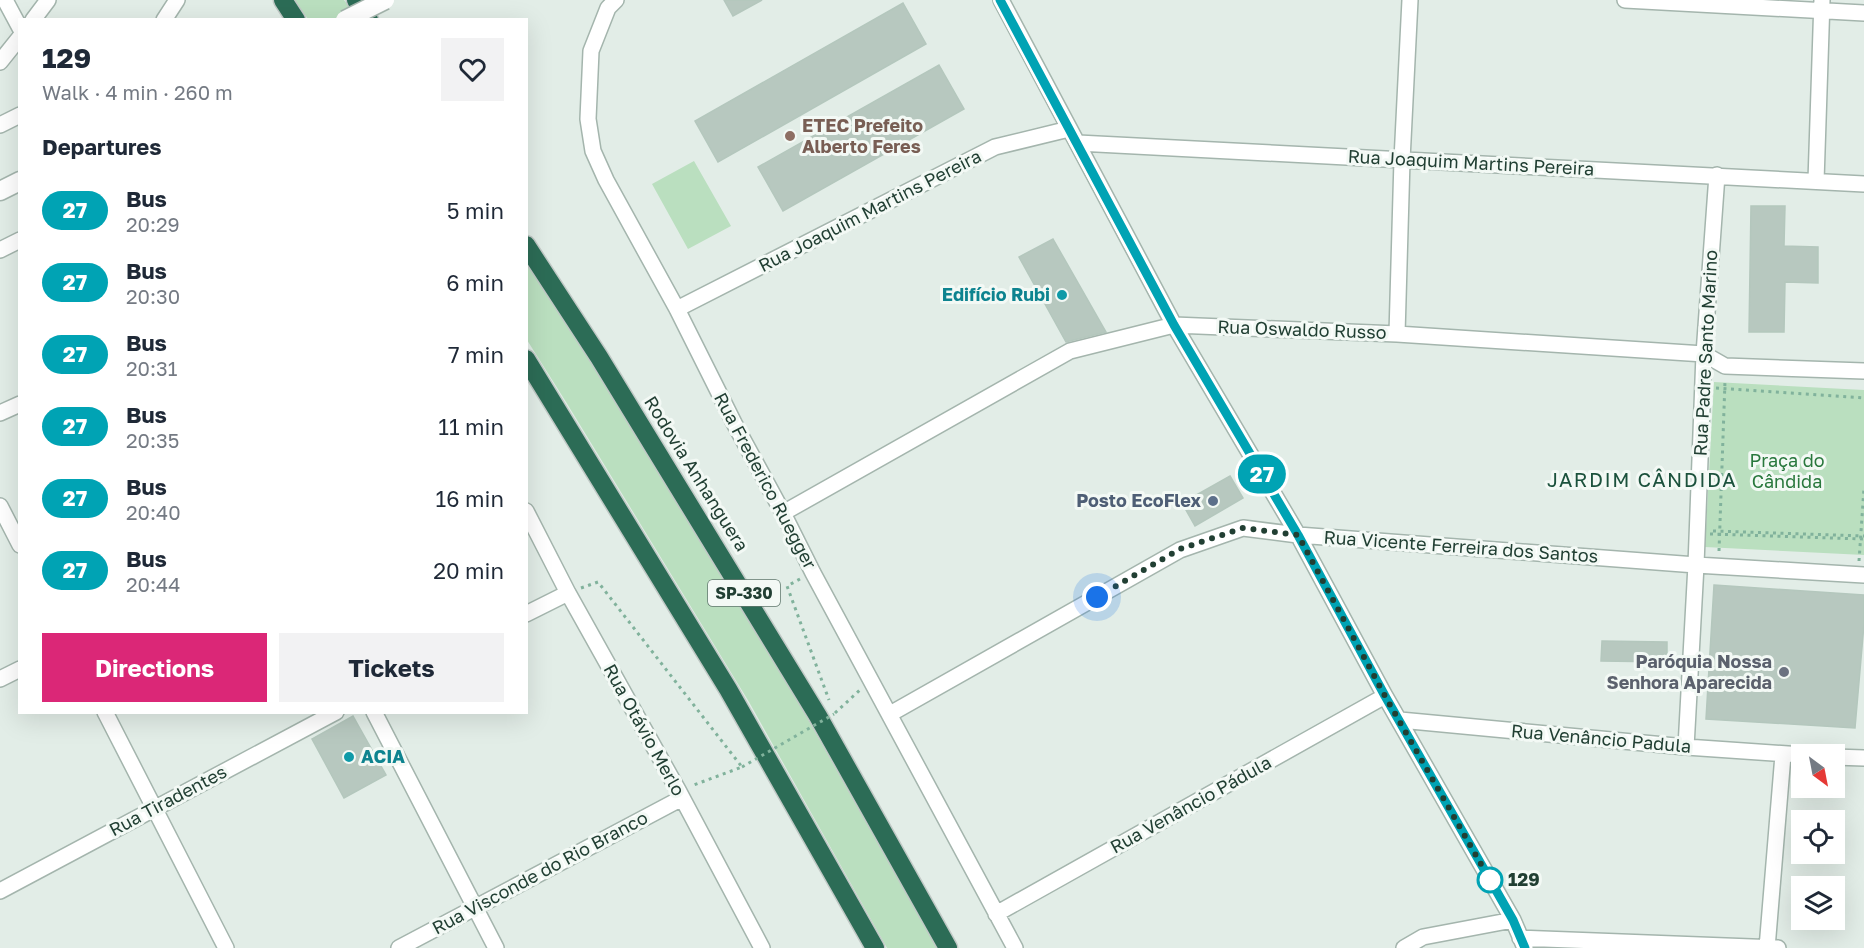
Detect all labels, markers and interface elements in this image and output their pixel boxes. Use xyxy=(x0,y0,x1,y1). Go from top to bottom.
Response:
button: heart xyxy=(441,38,504,101)
text: 129 xyxy=(42,41,91,74)
text: Walk · 4 min · 260 m xyxy=(42,80,233,104)
place label: ETEC Prefeito Alberto Feres xyxy=(802,114,923,157)
marker: ETEC Prefeito Alberto Feres xyxy=(783,129,797,143)
text: Departures xyxy=(42,133,161,160)
street label: Rua Joaquim Martins Pereira xyxy=(755,144,985,276)
street label: Rua Joaquim Martins Pereira xyxy=(1347,145,1595,179)
text: Bus xyxy=(126,185,167,212)
text: 27 xyxy=(63,197,87,223)
text: 5 min xyxy=(447,197,504,224)
text: 20:29 xyxy=(126,212,180,236)
street label: Rua Padre Santo Marino xyxy=(1689,249,1721,457)
text: Bus xyxy=(126,257,167,284)
text: 27 xyxy=(63,269,87,295)
text: 6 min xyxy=(446,269,504,296)
place label: Edifício Rubi xyxy=(942,283,1050,305)
text: 20:30 xyxy=(126,284,180,308)
marker: Edifício Rubi xyxy=(1055,288,1069,302)
street label: Rua Oswaldo Russo xyxy=(1217,315,1387,343)
text: Bus xyxy=(126,329,167,356)
text: 27 xyxy=(63,341,87,367)
text: 7 min xyxy=(448,341,504,368)
text: 20:31 xyxy=(126,356,177,380)
street label: Rua Frederico Ruegger xyxy=(710,389,822,573)
street label: Rodovia Anhanguera xyxy=(640,392,754,555)
text: Bus xyxy=(126,401,167,428)
text: 27 xyxy=(63,413,87,439)
text: 11 min xyxy=(438,413,504,440)
text: 20:35 xyxy=(126,428,179,452)
park label: Praça do Cândida xyxy=(1749,449,1825,492)
line badge: 27 xyxy=(1235,454,1289,494)
text: 27 xyxy=(1250,461,1274,487)
district label: JARDIM CÂNDIDA xyxy=(1547,467,1737,491)
text: Bus xyxy=(126,473,167,500)
text: 27 xyxy=(63,485,87,511)
text: 16 min xyxy=(436,485,504,512)
place label: Posto EcoFlex xyxy=(1076,489,1202,511)
marker: Posto EcoFlex xyxy=(1206,494,1220,508)
text: 20:40 xyxy=(126,500,181,524)
street label: Rua Vicente Ferreira dos Santos xyxy=(1323,525,1599,567)
text: Bus xyxy=(126,545,167,572)
text: 27 xyxy=(63,557,87,583)
text: 20 min xyxy=(433,557,504,584)
text: 20:44 xyxy=(126,572,180,596)
road number: SP-330 xyxy=(708,580,780,606)
your location xyxy=(1082,582,1112,612)
button: Directions xyxy=(42,633,267,702)
button: Tickets xyxy=(279,633,504,702)
place label: Paróquia Nossa Senhora Aparecida xyxy=(1607,650,1772,693)
street label: Rua Otávio Merlo xyxy=(600,660,690,799)
marker: Paróquia Nossa Senhora Aparecida xyxy=(1777,665,1791,679)
street label: Rua Venâncio Padula xyxy=(1510,719,1692,757)
north arrow xyxy=(1791,744,1845,798)
map controls xyxy=(1791,744,1845,930)
place label: ACIA xyxy=(361,745,405,767)
marker: ACIA xyxy=(342,750,356,764)
street label: Rua Venâncio Pádula xyxy=(1106,751,1275,858)
street label: Rua Tiradentes xyxy=(105,760,230,840)
street label: Rua Visconde do Rio Branco xyxy=(428,806,651,938)
button: locate xyxy=(1791,810,1845,864)
marker: 129 xyxy=(1477,867,1503,893)
place label: 129 xyxy=(1508,868,1540,890)
button: layers xyxy=(1791,876,1845,930)

